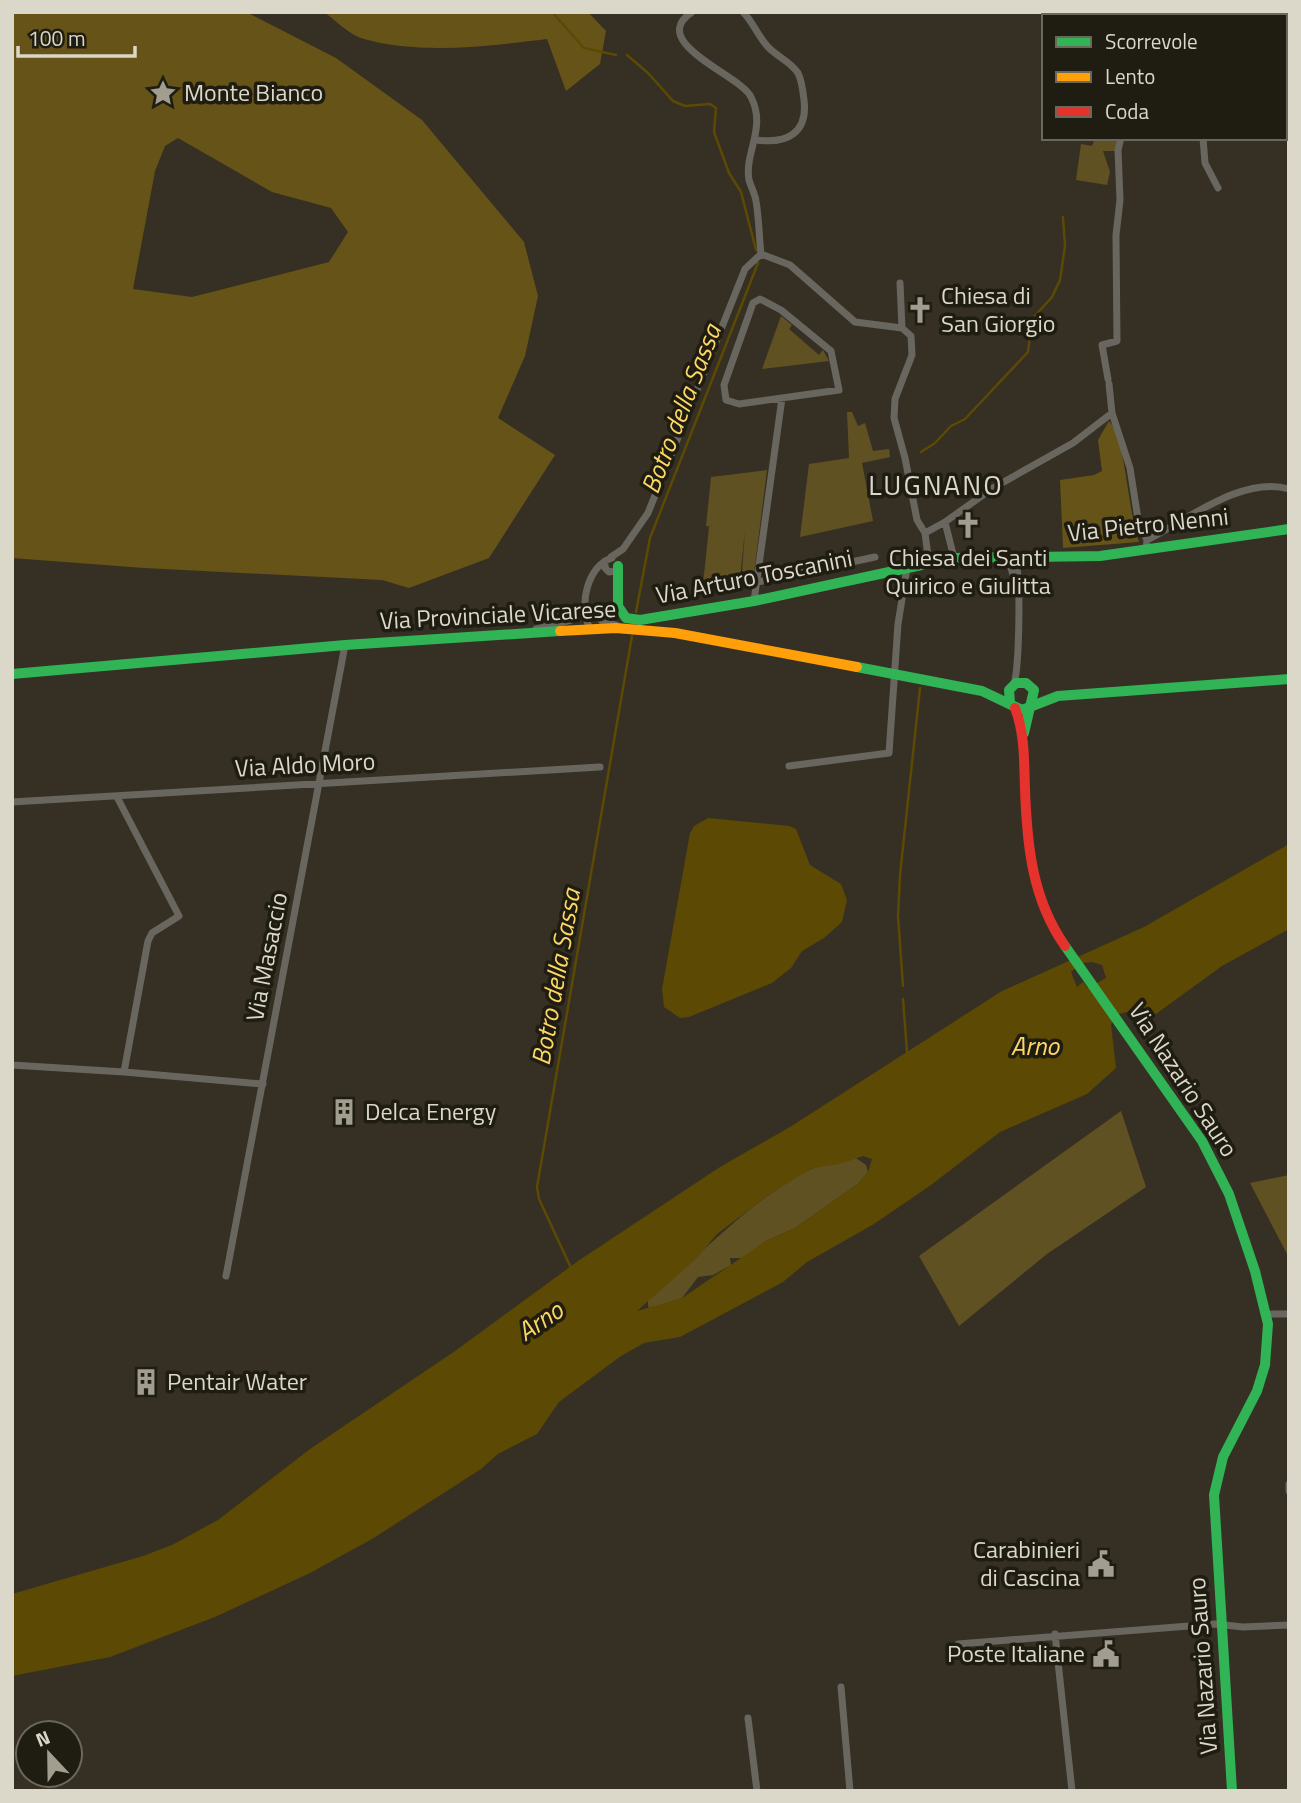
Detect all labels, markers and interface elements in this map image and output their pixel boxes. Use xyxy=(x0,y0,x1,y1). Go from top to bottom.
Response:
scale bar xyxy=(18,14,135,58)
legend xyxy=(1042,14,1287,140)
text: 100 m xyxy=(28,22,85,54)
text: Scorrevole xyxy=(1105,25,1198,57)
text: Lento xyxy=(1105,60,1155,92)
place label: Monte Bianco xyxy=(184,74,323,110)
place icon: Monte Bianco xyxy=(148,78,178,108)
text: Coda xyxy=(1105,95,1149,127)
place label: Chiesa di San Giorgio xyxy=(941,277,1055,341)
church icon: Chiesa di San Giorgio xyxy=(905,295,935,325)
water label: Botro della Sassa xyxy=(630,317,731,499)
district label: LUGNANO xyxy=(868,463,1004,506)
street label: Via Pietro Nenni xyxy=(1066,498,1230,550)
church icon: Chiesa dei Santi Quirico e Giulitta xyxy=(953,510,983,540)
street label: Via Arturo Toscanini xyxy=(653,539,855,613)
place label: Chiesa dei Santi Quirico e Giulitta xyxy=(885,539,1051,603)
street label: Via Provinciale Vicarese xyxy=(379,590,617,638)
street label: Via Aldo Moro xyxy=(234,742,376,786)
water label: Botro della Sassa xyxy=(521,884,591,1068)
street label: Via Masaccio xyxy=(236,889,296,1024)
street label: Via Nazario Sauro xyxy=(1120,995,1247,1164)
water label: Arno xyxy=(1011,1026,1060,1065)
place label: Delca Energy xyxy=(365,1093,497,1129)
building icon: Delca Energy xyxy=(329,1097,359,1127)
water label: Arno xyxy=(509,1290,572,1350)
place label: Pentair Water xyxy=(167,1363,307,1399)
building icon: Pentair Water xyxy=(131,1367,161,1397)
place label: Carabinieri di Cascina xyxy=(973,1531,1080,1595)
public building icon: Carabinieri di Cascina xyxy=(1086,1549,1116,1579)
street label: Via Nazario Sauro xyxy=(1178,1576,1226,1756)
place label: Poste Italiane xyxy=(947,1635,1085,1671)
public building icon: Poste Italiane xyxy=(1091,1639,1121,1669)
north arrow xyxy=(14,1719,84,1789)
text: N xyxy=(31,1722,54,1754)

